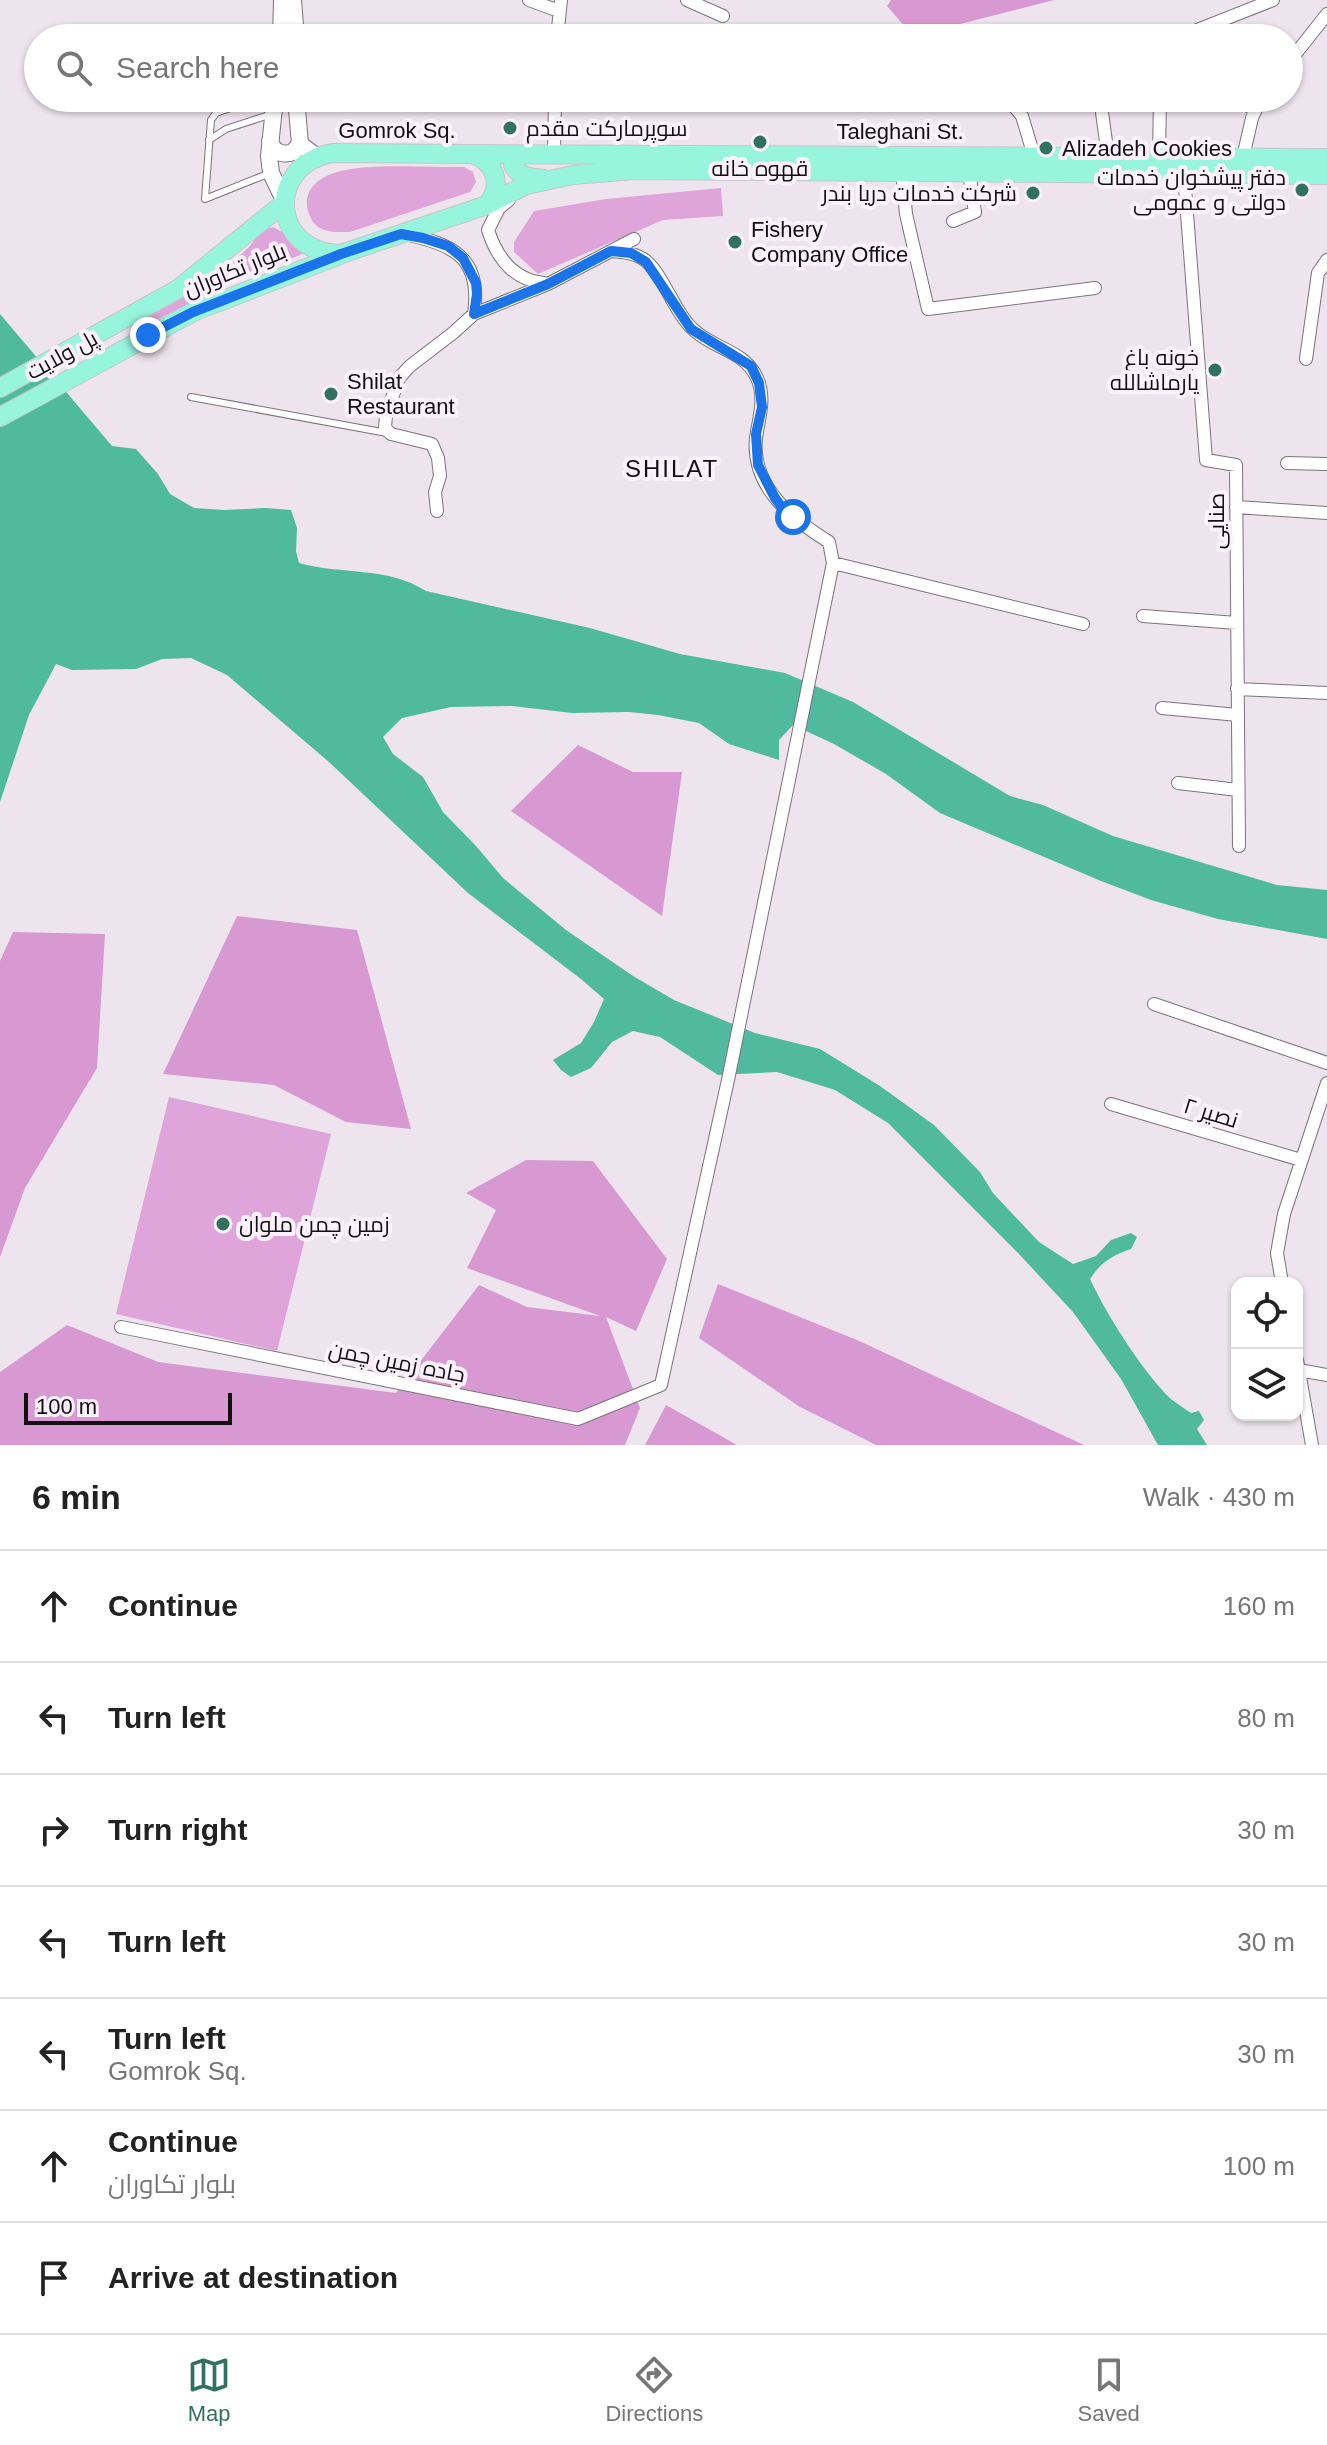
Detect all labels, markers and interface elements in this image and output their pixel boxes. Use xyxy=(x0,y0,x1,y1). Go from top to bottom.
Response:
search box xyxy=(24,24,1303,112)
icon: search xyxy=(52,46,96,90)
text: Search here xyxy=(116,51,279,84)
place label: سوپرمارکت مقدم xyxy=(526,116,687,144)
street label: Gomrok Sq. xyxy=(338,118,456,143)
marker: سوپرمارکت مقدم xyxy=(501,119,519,137)
street label: Taleghani St. xyxy=(836,119,964,144)
marker: قهوه خانه xyxy=(751,133,769,151)
place label: Alizadeh Cookies xyxy=(1062,136,1232,161)
marker: Alizadeh Cookies xyxy=(1037,139,1055,157)
place label: قهوه خانه xyxy=(712,156,808,182)
place label: دفتر پیشخوان خدمات دولتی و عمومی xyxy=(1097,165,1286,216)
place label: شرکت خدمات دریا بندر xyxy=(820,181,1017,206)
marker: دفتر پیشخوان خدمات دولتی و عمومی xyxy=(1293,181,1311,199)
marker: شرکت خدمات دریا بندر xyxy=(1024,184,1042,202)
place label: Fishery Company Office xyxy=(751,217,908,267)
marker: Fishery Company Office xyxy=(726,233,744,251)
street label: بلوار تکاوران xyxy=(180,238,290,302)
route end xyxy=(130,317,166,353)
street label: پل ولایت xyxy=(22,325,103,386)
place label: خونه باغ یارماشالله xyxy=(1110,345,1199,395)
marker: خونه باغ یارماشالله xyxy=(1206,361,1224,379)
place label: Shilat Restaurant xyxy=(347,369,455,419)
marker: Shilat Restaurant xyxy=(322,385,340,403)
district label: SHILAT xyxy=(625,455,719,482)
street label: صنایی xyxy=(1204,493,1230,549)
route start xyxy=(775,499,811,535)
street label: نصیر ۲ xyxy=(1181,1093,1241,1133)
place label: زمین چمن ملوان xyxy=(239,1212,390,1239)
marker: زمین چمن ملوان xyxy=(214,1215,232,1233)
map controls xyxy=(1231,1277,1303,1421)
button: locate xyxy=(1231,1277,1303,1349)
street label: جاده زمین چمن xyxy=(326,1337,467,1389)
button: layers xyxy=(1231,1349,1303,1421)
scale bar xyxy=(24,1389,232,1425)
text: 100 m xyxy=(36,1394,97,1419)
text: 6 min xyxy=(32,1478,121,1516)
text: Walk · 430 m xyxy=(1143,1482,1295,1512)
icon: ahead xyxy=(32,1584,76,1628)
text: Continue xyxy=(108,1589,238,1622)
text: 160 m xyxy=(1223,1591,1295,1621)
icon: left xyxy=(32,1696,76,1740)
text: Turn left xyxy=(108,1701,226,1734)
text: 80 m xyxy=(1237,1703,1295,1733)
icon: right xyxy=(32,1808,76,1852)
text: Turn right xyxy=(108,1813,247,1846)
text: 30 m xyxy=(1237,1815,1295,1845)
icon: left xyxy=(32,1920,76,1964)
text: Turn left xyxy=(108,1925,226,1958)
text: 30 m xyxy=(1237,1927,1295,1957)
text: Turn left xyxy=(108,2022,226,2055)
icon: left xyxy=(32,2032,76,2076)
text: 30 m xyxy=(1237,2039,1295,2069)
text: Gomrok Sq. xyxy=(108,2056,247,2086)
text: Continue xyxy=(108,2125,238,2158)
icon: ahead xyxy=(32,2144,76,2188)
text: 100 m xyxy=(1223,2151,1295,2181)
text: بلوار تکاوران xyxy=(108,2169,236,2199)
icon: arrive xyxy=(32,2256,76,2300)
text: Arrive at destination xyxy=(108,2261,398,2294)
tab: Map xyxy=(187,2353,231,2427)
tab: Directions xyxy=(605,2353,703,2427)
tab: Saved xyxy=(1077,2353,1140,2427)

